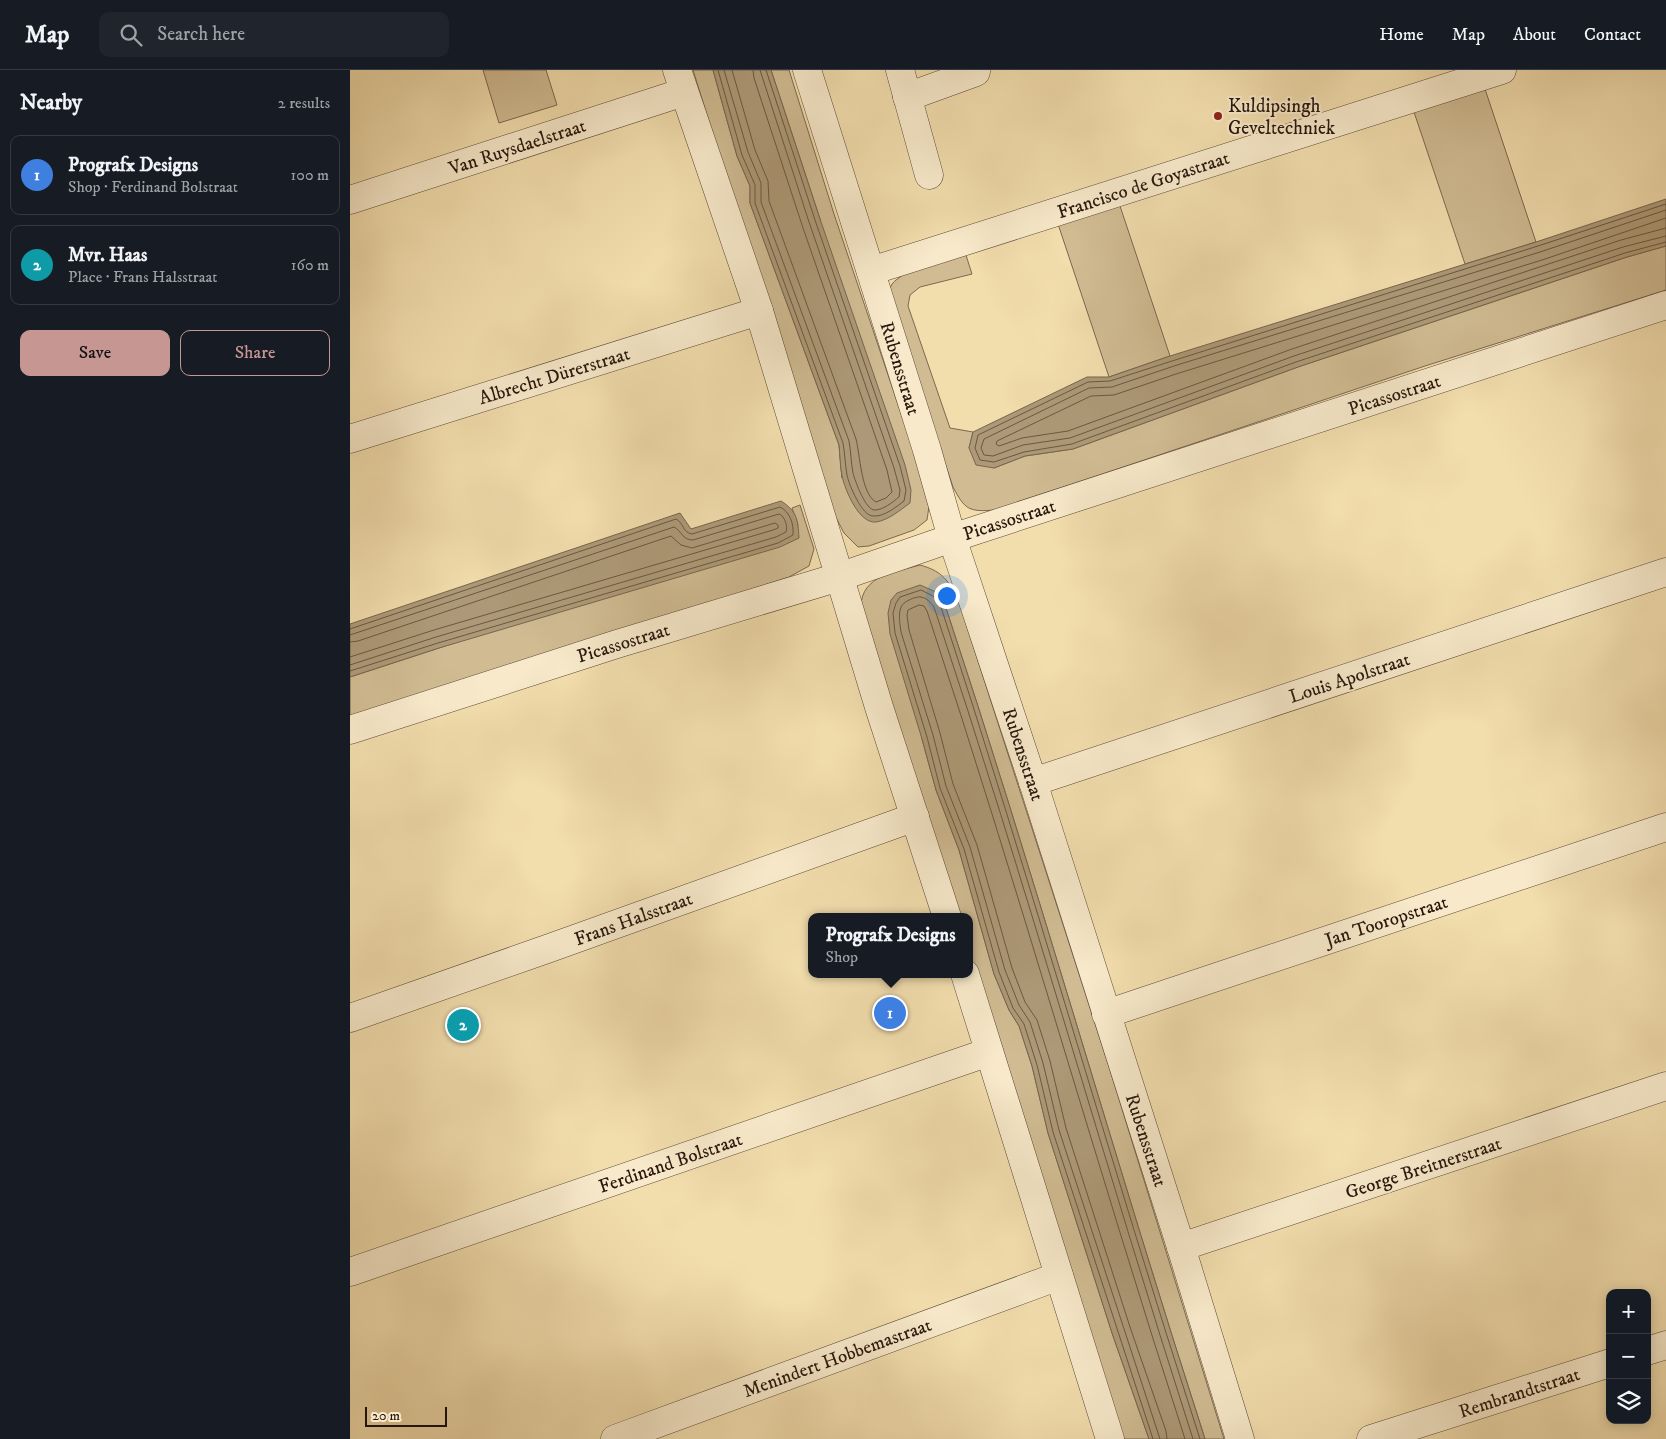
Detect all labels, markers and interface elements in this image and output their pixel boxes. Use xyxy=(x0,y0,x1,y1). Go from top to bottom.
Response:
search box xyxy=(99,12,449,57)
text: Map xyxy=(25,20,69,50)
icon: search xyxy=(117,21,145,49)
text: Search here xyxy=(157,23,245,46)
text: Home xyxy=(1379,24,1424,46)
text: Map xyxy=(1452,24,1485,46)
text: About xyxy=(1513,24,1556,46)
text: Contact xyxy=(1584,24,1641,46)
text: Nearby xyxy=(20,90,82,116)
text: 2 results xyxy=(278,93,330,113)
place label: Kuldipsingh Geveltechniek xyxy=(1228,95,1336,140)
marker: Kuldipsingh Geveltechniek xyxy=(1212,110,1224,122)
street label: Van Ruysdaelstraat xyxy=(445,114,589,181)
street label: Francisco de Goyastraat xyxy=(1055,147,1232,224)
text: Prografx Designs xyxy=(68,154,198,177)
text: 1 xyxy=(34,165,40,185)
text: 100 m xyxy=(291,165,329,185)
text: Shop · Ferdinand Bolstraat xyxy=(68,177,238,197)
text: Mvr. Haas xyxy=(68,244,147,267)
text: 2 xyxy=(33,255,41,275)
text: 160 m xyxy=(291,255,329,275)
text: Place · Frans Halsstraat xyxy=(68,267,217,287)
street label: Rubensstraat xyxy=(874,319,925,418)
button: Save xyxy=(20,330,170,376)
button: Share xyxy=(180,330,330,376)
street label: Albrecht Dürerstraat xyxy=(476,343,633,410)
street label: Picassostraat xyxy=(1345,370,1444,421)
street label: Picassostraat xyxy=(960,495,1059,546)
your location xyxy=(934,583,960,609)
street label: Picassostraat xyxy=(574,618,673,668)
street label: Louis Apolstraat xyxy=(1286,648,1413,709)
street label: Rubensstraat xyxy=(997,705,1048,804)
street label: Frans Halsstraat xyxy=(571,887,696,951)
street label: Jan Tooropstraat xyxy=(1320,891,1451,953)
popup xyxy=(808,913,973,978)
text: Prografx Designs xyxy=(826,924,955,947)
text: Shop xyxy=(826,947,858,967)
pin: 1 xyxy=(874,994,906,1032)
pin: 2 xyxy=(447,1006,479,1044)
street label: Rubensstraat xyxy=(1120,1091,1171,1190)
street label: Ferdinand Bolstraat xyxy=(596,1128,745,1199)
street label: George Breitnerstraat xyxy=(1342,1132,1504,1205)
map controls xyxy=(1606,1289,1651,1424)
button: + xyxy=(1606,1289,1651,1334)
street label: Menindert Hobbemastraat xyxy=(740,1314,935,1403)
button: − xyxy=(1606,1334,1651,1379)
street label: Rembrandtstraat xyxy=(1456,1363,1583,1424)
button: layers xyxy=(1606,1379,1651,1424)
scale bar xyxy=(365,1404,448,1427)
text: 20 m xyxy=(372,1407,400,1425)

